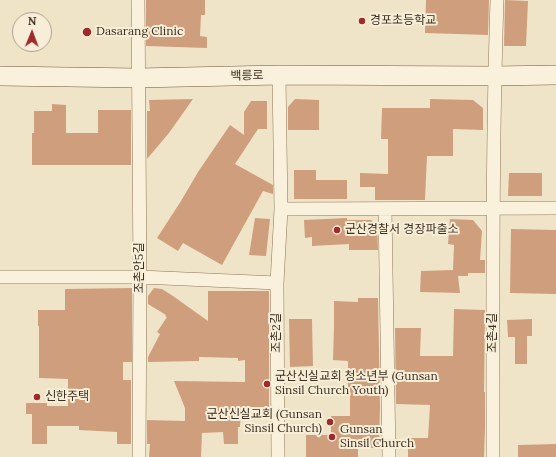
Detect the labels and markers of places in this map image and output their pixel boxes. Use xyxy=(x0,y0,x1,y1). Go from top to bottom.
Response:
place label: 경포초등학교 xyxy=(370,14,436,28)
marker: 경포초등학교 xyxy=(357,16,367,26)
place label: Dasarang Clinic xyxy=(96,25,183,39)
marker: Dasarang Clinic xyxy=(81,26,93,38)
place label: 군산경찰서 경장파출소 xyxy=(345,223,459,237)
marker: 군산경찰서 경장파출소 xyxy=(332,225,342,235)
place label: 군산신실교회 청소년부 (Gunsan Sinsil Church Youth) xyxy=(275,370,438,398)
marker: 군산신실교회 청소년부 (Gunsan Sinsil Church Youth) xyxy=(262,379,272,389)
place label: 신한주택 xyxy=(45,390,89,404)
marker: 신한주택 xyxy=(32,392,42,402)
place label: 군산신실교회 (Gunsan Sinsil Church) xyxy=(207,408,322,436)
marker: 군산신실교회 (Gunsan Sinsil Church) xyxy=(325,417,335,427)
place label: Gunsan Sinsil Church xyxy=(340,423,414,451)
marker: Gunsan Sinsil Church xyxy=(327,432,337,442)

